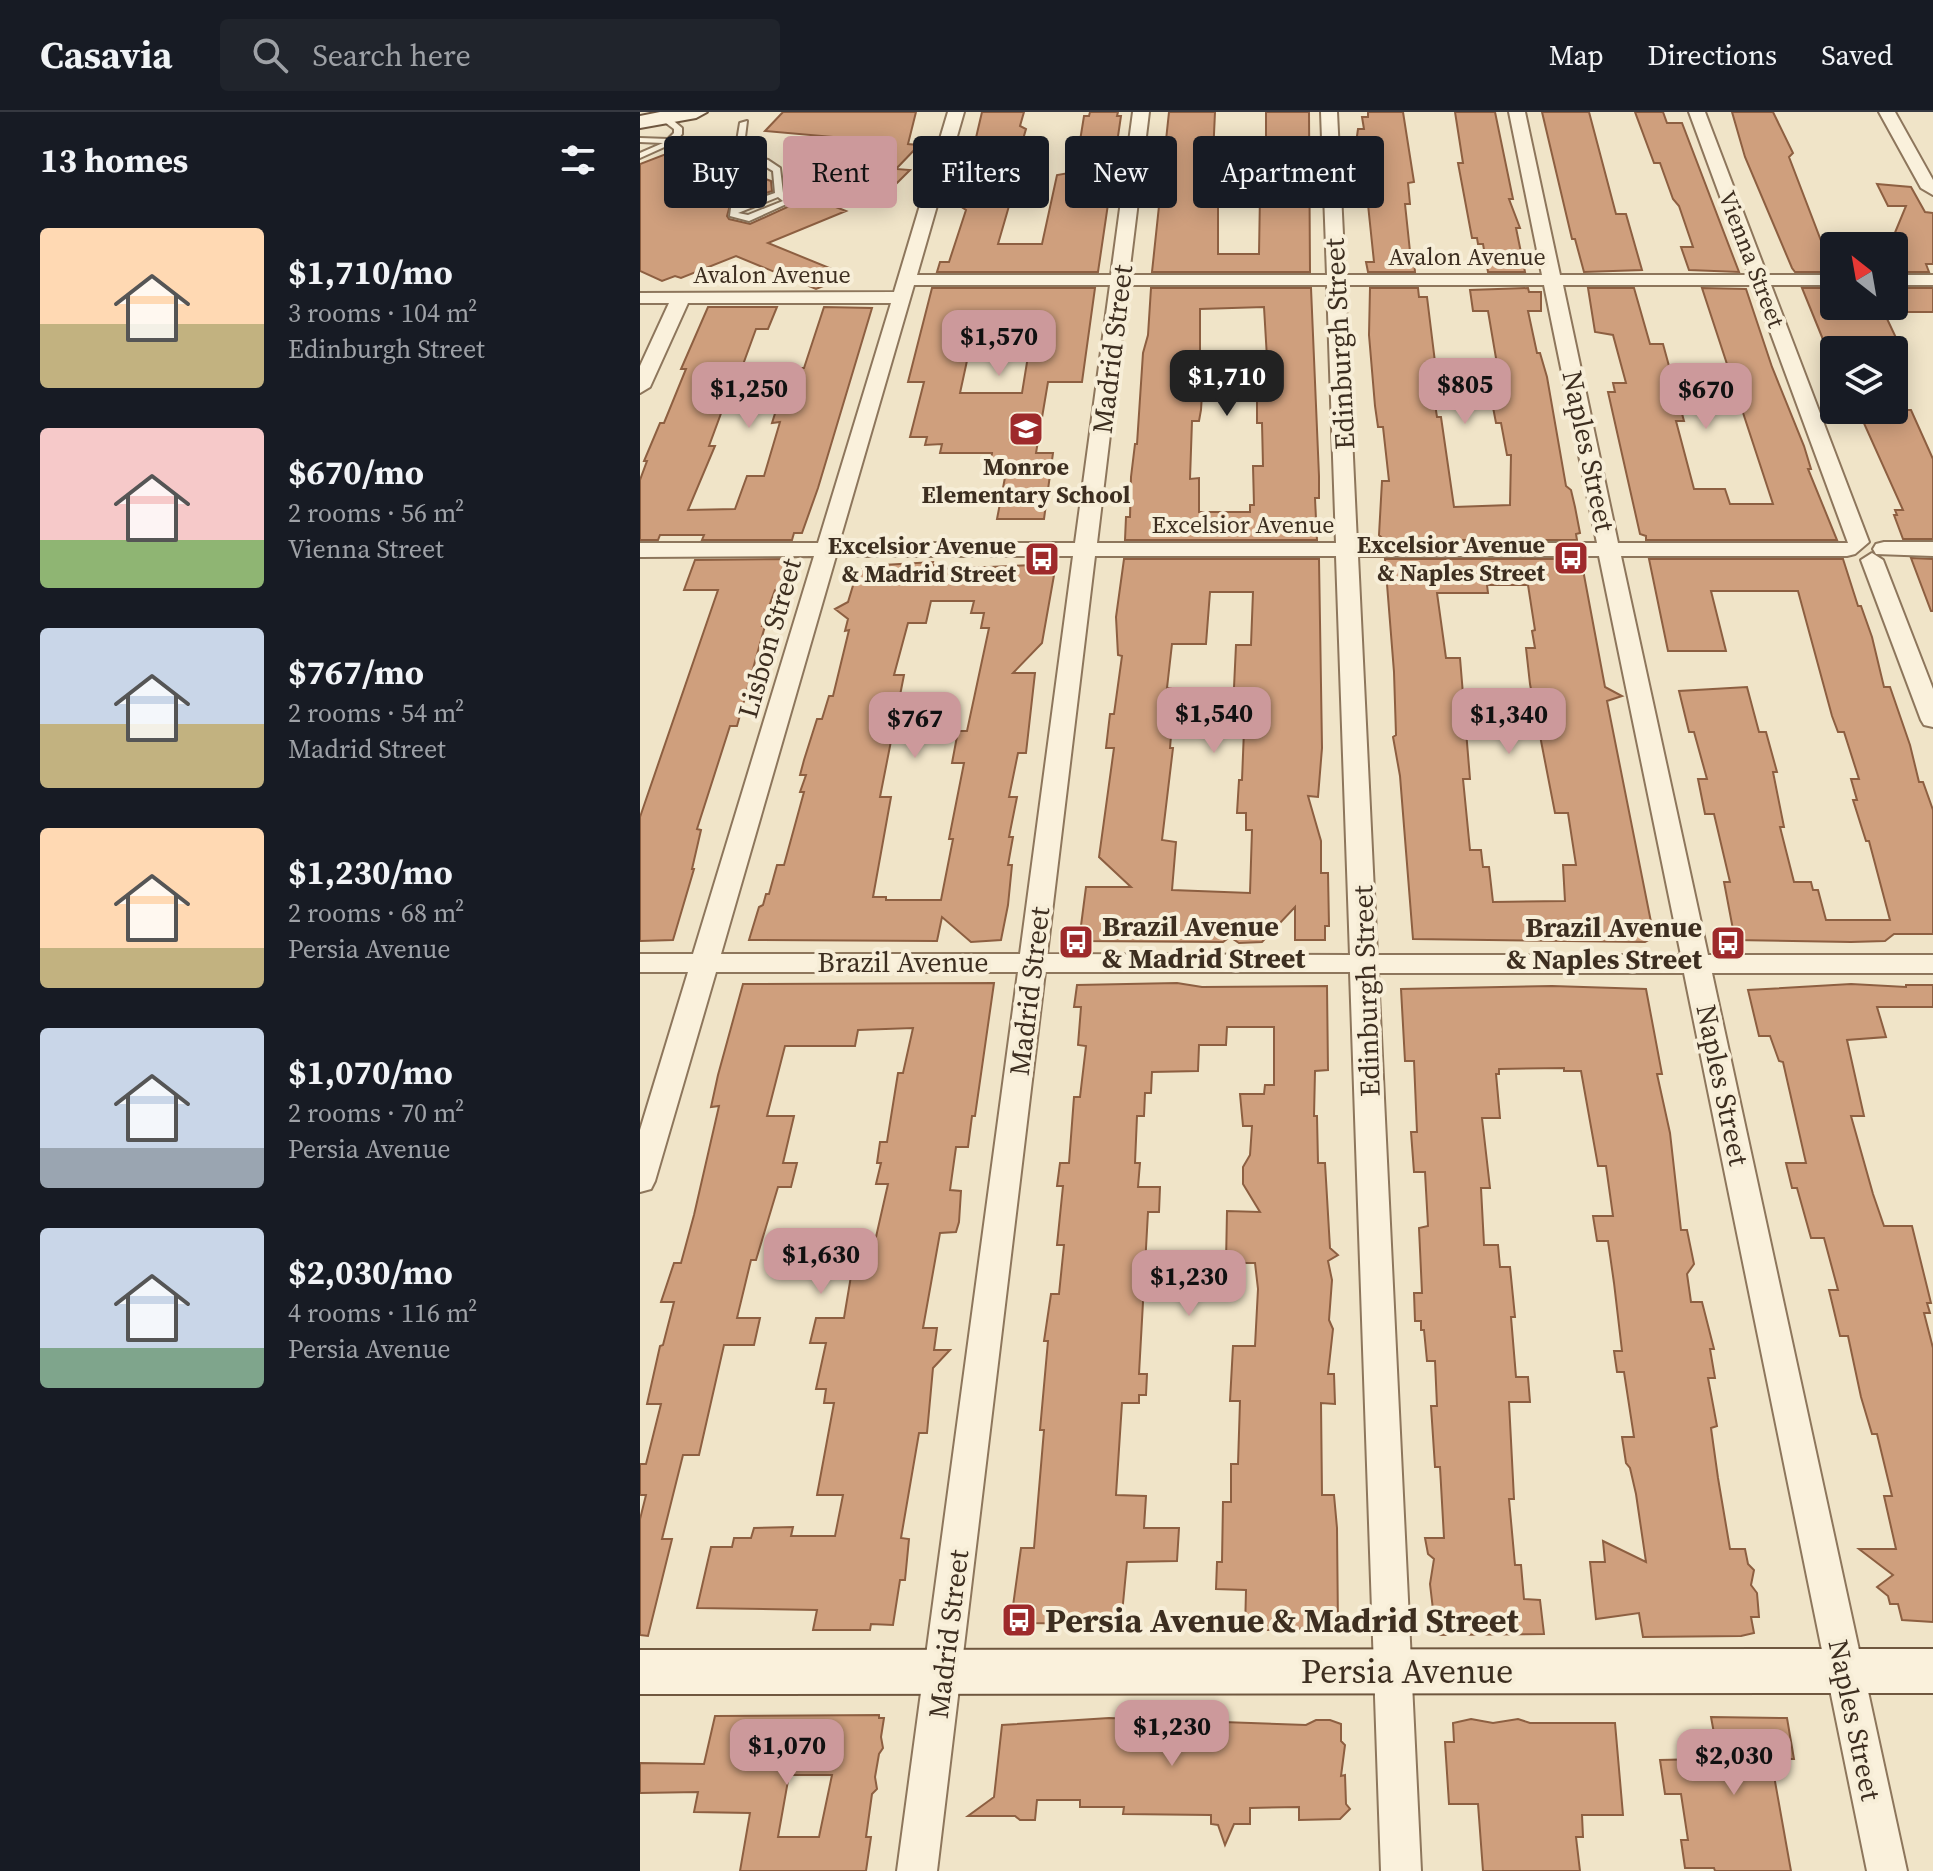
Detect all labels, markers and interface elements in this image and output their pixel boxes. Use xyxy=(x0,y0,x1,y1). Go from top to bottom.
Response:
search box xyxy=(220,19,780,91)
text: Casavia xyxy=(40,29,172,81)
icon: search xyxy=(248,33,292,77)
text: Search here xyxy=(312,35,471,76)
text: Map xyxy=(1549,36,1604,74)
text: Directions xyxy=(1648,36,1777,74)
text: Saved xyxy=(1821,36,1893,74)
chip: Buy xyxy=(664,136,767,208)
chip: Rent xyxy=(783,136,897,208)
chip: Filters xyxy=(913,136,1049,208)
chip: New xyxy=(1065,136,1177,208)
chip: Apartment xyxy=(1193,136,1384,208)
text: 13 homes xyxy=(40,137,188,183)
icon: filters xyxy=(556,138,600,182)
street label: Vienna Street xyxy=(1711,186,1793,332)
north arrow xyxy=(1820,232,1908,320)
map controls xyxy=(1820,232,1908,424)
street label: Edinburgh Street xyxy=(1314,236,1364,451)
street label: Avalon Avenue xyxy=(1388,240,1546,273)
text: $1,710/mo xyxy=(288,249,453,295)
street label: Avalon Avenue xyxy=(693,258,851,291)
icon: home xyxy=(104,260,200,356)
street label: Madrid Street xyxy=(1083,262,1141,436)
text: 3 rooms · 104 m² xyxy=(288,295,477,331)
pin: $1,570 xyxy=(934,310,1064,378)
text: $1,570 xyxy=(960,318,1038,354)
text: Edinburgh Street xyxy=(288,331,485,367)
button: layers xyxy=(1820,336,1908,424)
pin: $1,710 xyxy=(1162,350,1292,418)
text: $1,710 xyxy=(1188,358,1266,394)
pin: $805 xyxy=(1418,358,1512,426)
pin: $1,250 xyxy=(684,362,814,430)
pin: $670 xyxy=(1659,363,1753,431)
text: $805 xyxy=(1437,366,1493,402)
street label: Naples Street xyxy=(1553,367,1625,536)
text: $1,250 xyxy=(710,370,788,406)
text: $670 xyxy=(1678,371,1734,407)
school or university icon: Monroe Elementary School xyxy=(1007,410,1045,448)
text: $670/mo xyxy=(288,449,424,495)
place label: Monroe Elementary School xyxy=(922,450,1131,511)
icon: home xyxy=(104,460,200,556)
text: 2 rooms · 56 m² xyxy=(288,495,464,531)
street label: Excelsior Avenue xyxy=(1152,508,1334,541)
place label: Excelsior Avenue & Naples Street xyxy=(1357,528,1545,589)
place label: Excelsior Avenue & Madrid Street xyxy=(828,529,1016,590)
text: Vienna Street xyxy=(288,531,444,567)
bus stop icon: Excelsior Avenue & Naples Street xyxy=(1552,539,1590,577)
bus stop icon: Excelsior Avenue & Madrid Street xyxy=(1023,540,1061,578)
street label: Lisbon Street xyxy=(728,553,810,722)
text: $767/mo xyxy=(288,649,424,695)
icon: home xyxy=(104,660,200,756)
pin: $1,540 xyxy=(1149,687,1279,755)
pin: $1,340 xyxy=(1444,688,1574,756)
pin: $767 xyxy=(868,692,962,760)
text: 2 rooms · 54 m² xyxy=(288,695,464,731)
text: $1,540 xyxy=(1175,695,1253,731)
text: $1,340 xyxy=(1470,696,1548,732)
text: $767 xyxy=(887,700,943,736)
text: Madrid Street xyxy=(288,731,446,767)
text: $1,230/mo xyxy=(288,849,453,895)
icon: home xyxy=(104,860,200,956)
street label: Edinburgh Street xyxy=(1343,884,1389,1097)
text: 2 rooms · 68 m² xyxy=(288,895,464,931)
street label: Madrid Street xyxy=(1000,904,1058,1078)
place label: Brazil Avenue & Madrid Street xyxy=(1102,907,1306,977)
place label: Brazil Avenue & Naples Street xyxy=(1506,908,1703,978)
bus stop icon: Brazil Avenue & Madrid Street xyxy=(1057,923,1095,961)
bus stop icon: Brazil Avenue & Naples Street xyxy=(1709,924,1747,962)
text: Persia Avenue xyxy=(288,931,450,967)
street label: Brazil Avenue xyxy=(817,943,989,981)
street label: Naples Street xyxy=(1687,1001,1759,1170)
text: $1,070/mo xyxy=(288,1049,453,1095)
icon: home xyxy=(104,1060,200,1156)
text: 2 rooms · 70 m² xyxy=(288,1095,464,1131)
text: Persia Avenue xyxy=(288,1131,450,1167)
pin: $1,630 xyxy=(756,1228,886,1296)
text: $1,630 xyxy=(782,1236,860,1272)
text: $2,030/mo xyxy=(288,1249,453,1295)
pin: $1,230 xyxy=(1124,1250,1254,1318)
text: $1,230 xyxy=(1150,1258,1228,1294)
icon: home xyxy=(104,1260,200,1356)
text: 4 rooms · 116 m² xyxy=(288,1295,477,1331)
text: Persia Avenue xyxy=(288,1331,450,1367)
street label: Madrid Street xyxy=(919,1547,977,1721)
place label: Persia Avenue & Madrid Street xyxy=(1045,1597,1519,1643)
bus stop icon: Persia Avenue & Madrid Street xyxy=(1000,1601,1038,1639)
street label: Naples Street xyxy=(1819,1636,1891,1805)
street label: Persia Avenue xyxy=(1301,1648,1513,1694)
pin: $1,230 xyxy=(1107,1700,1237,1768)
text: $1,230 xyxy=(1133,1708,1211,1744)
pin: $1,070 xyxy=(722,1719,852,1787)
text: $1,070 xyxy=(748,1727,826,1763)
pin: $2,030 xyxy=(1669,1729,1799,1797)
text: $2,030 xyxy=(1695,1737,1773,1773)

